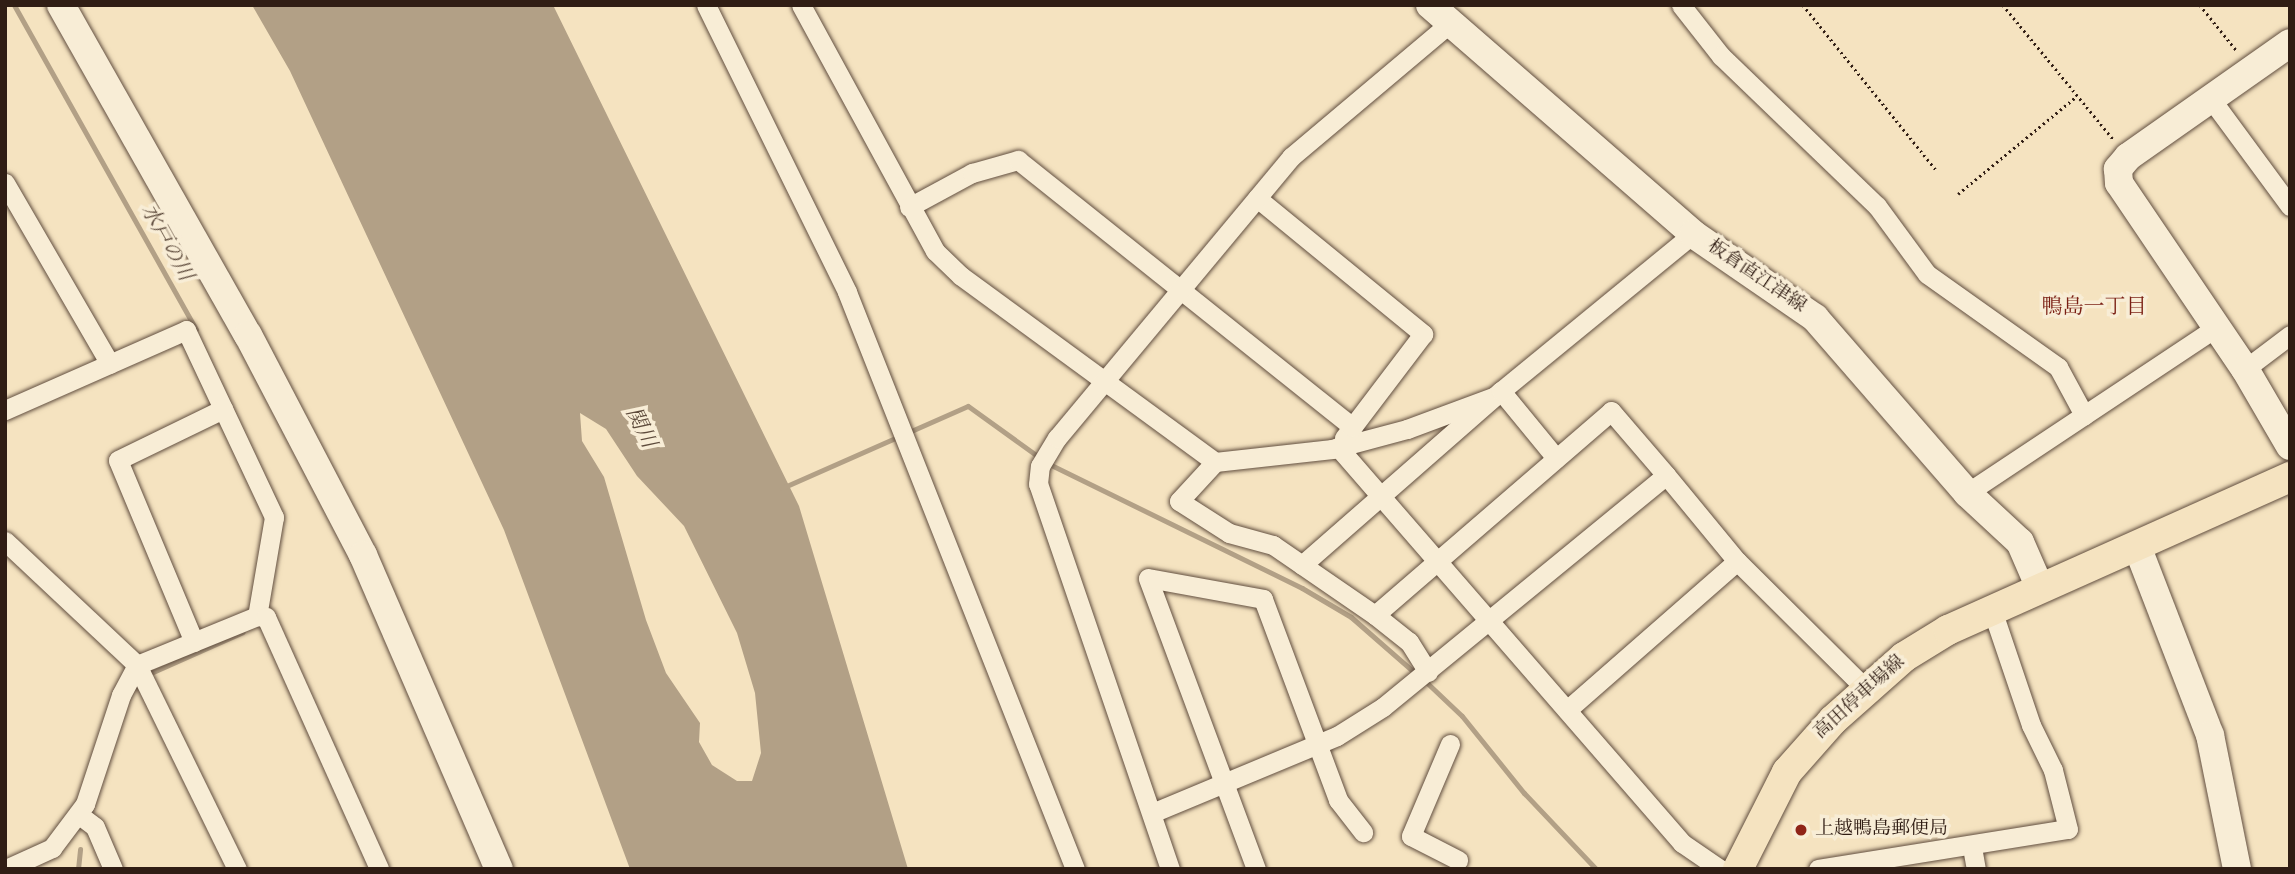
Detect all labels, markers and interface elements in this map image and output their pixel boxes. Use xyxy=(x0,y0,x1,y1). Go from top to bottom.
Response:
water label: 水戸の川 xyxy=(135,200,197,286)
street label: 板倉直江津線 xyxy=(1702,236,1810,318)
district label: 鴨島一丁目 xyxy=(2042,295,2146,321)
water label: 関川 xyxy=(619,404,661,452)
street label: 高田停車場線 xyxy=(1810,651,1910,745)
place label: 上越鴨島郵便局 xyxy=(1815,819,1948,841)
marker: 上越鴨島郵便局 xyxy=(1793,822,1809,838)

